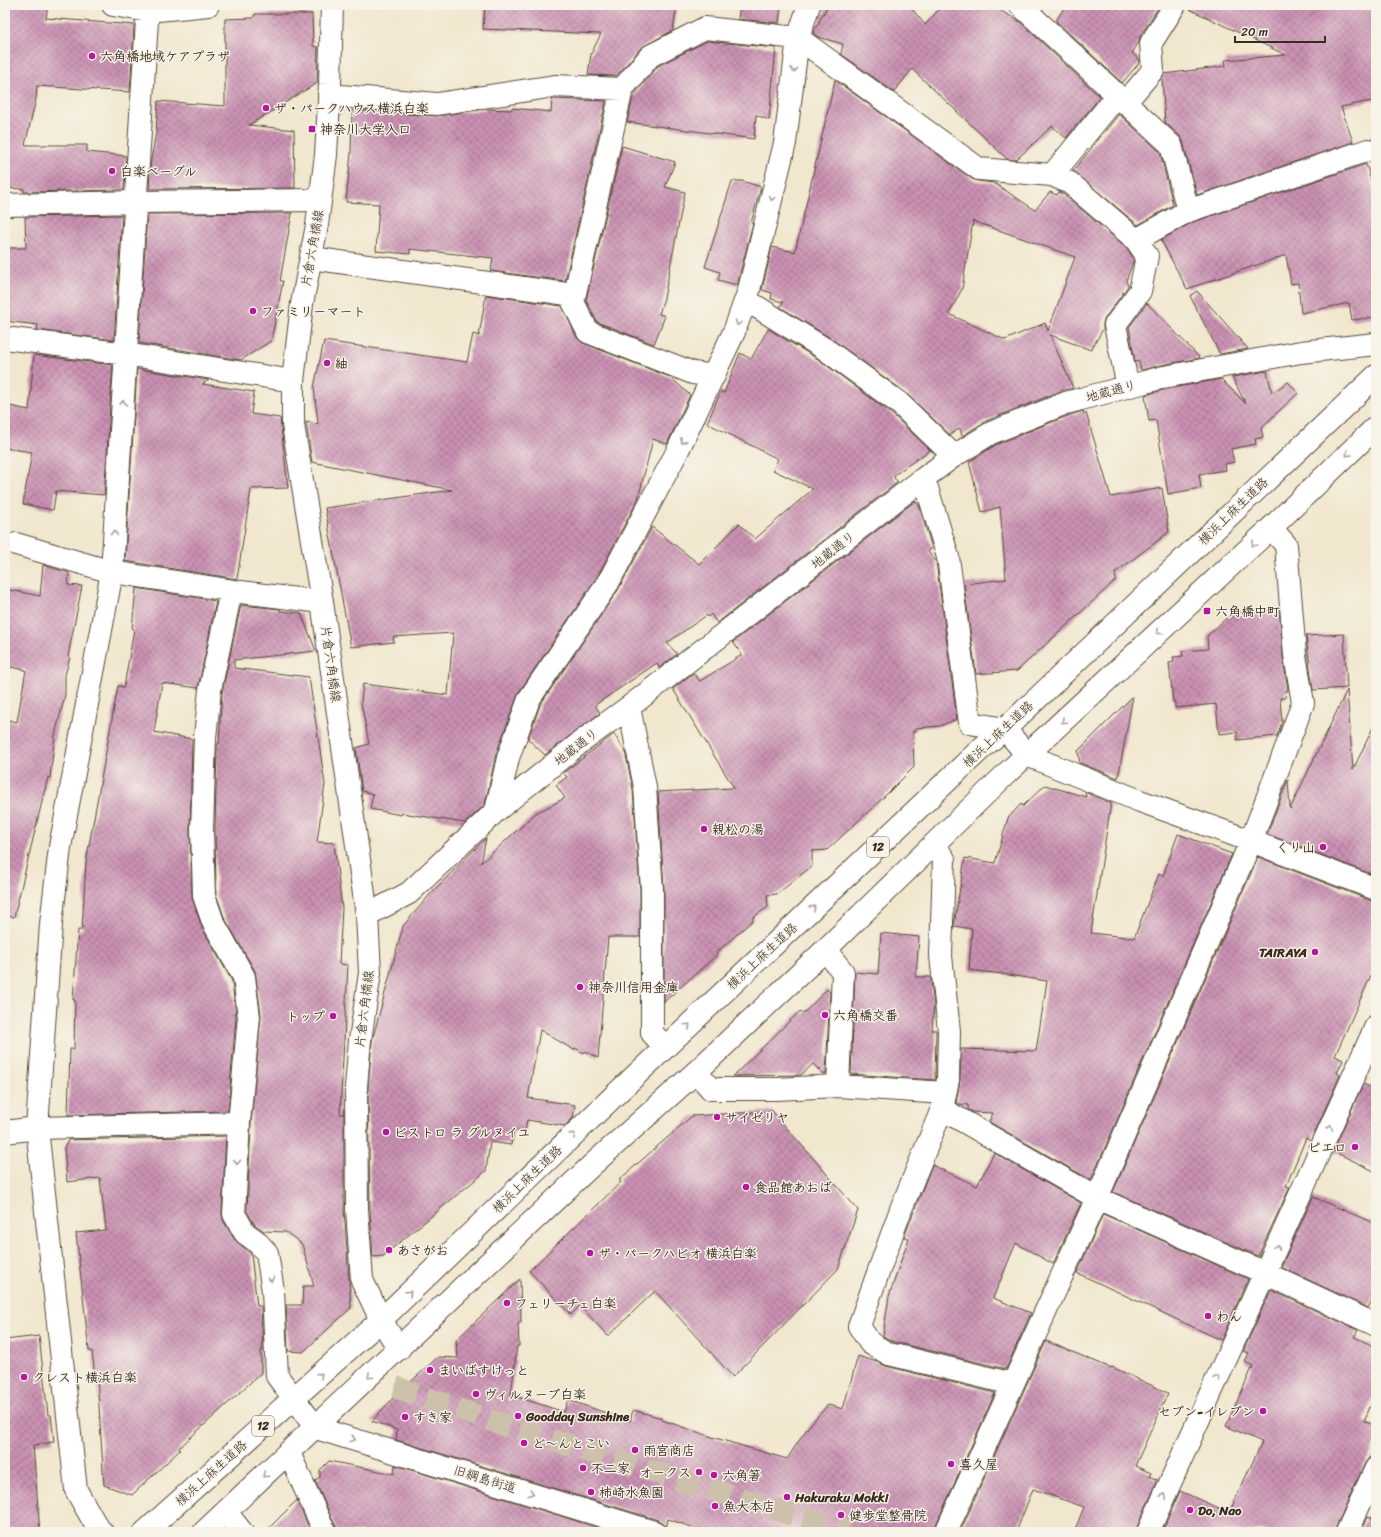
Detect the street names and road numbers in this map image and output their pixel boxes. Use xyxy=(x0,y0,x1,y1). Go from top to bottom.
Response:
street label: 片倉六角橋線 xyxy=(294,207,330,288)
street label: 地蔵通り xyxy=(1083,373,1139,409)
street label: 横浜上麻生道路 xyxy=(1192,471,1274,551)
street label: 地蔵通り xyxy=(805,525,861,575)
street label: 片倉六角橋線 xyxy=(314,624,348,705)
street label: 横浜上麻生道路 xyxy=(957,695,1039,773)
street label: 地蔵通り xyxy=(548,722,604,772)
road number: 12 xyxy=(867,837,889,857)
street label: 横浜上麻生道路 xyxy=(721,917,803,995)
street label: 片倉六角橋線 xyxy=(348,968,380,1049)
street label: 横浜上麻生道路 xyxy=(486,1139,568,1219)
road number: 12 xyxy=(252,1416,274,1436)
street label: 横浜上麻生道路 xyxy=(169,1434,253,1512)
street label: 旧綱島街道 xyxy=(451,1458,519,1500)

